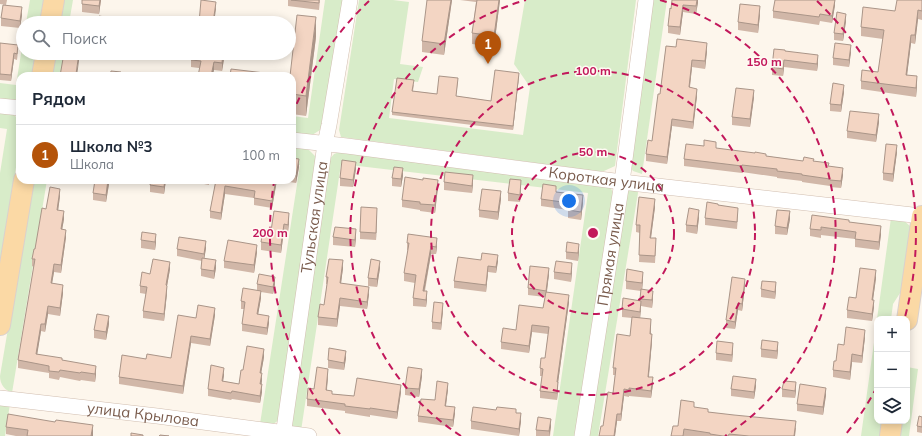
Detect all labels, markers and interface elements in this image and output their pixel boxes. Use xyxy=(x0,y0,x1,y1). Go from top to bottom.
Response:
search box xyxy=(16,16,296,60)
icon: search xyxy=(30,27,52,49)
text: Поиск xyxy=(62,29,107,48)
pin: 1 xyxy=(475,31,501,64)
text: 150 m xyxy=(746,54,782,69)
text: 100 m xyxy=(575,63,611,78)
text: Рядом xyxy=(32,88,86,109)
text: Школа №3 xyxy=(70,137,152,156)
text: 50 m xyxy=(579,144,607,159)
text: 1 xyxy=(41,147,49,163)
text: 100 m xyxy=(242,147,280,163)
text: Школа xyxy=(70,156,114,172)
street label: Тульская улица xyxy=(296,160,331,275)
street label: Короткая улица xyxy=(548,162,665,196)
your location xyxy=(559,191,579,211)
street label: Прямая улица xyxy=(593,201,628,307)
text: 200 m xyxy=(252,225,288,240)
centre of rings xyxy=(586,226,600,240)
map controls xyxy=(874,316,910,424)
button: + xyxy=(874,316,910,352)
button: − xyxy=(874,352,910,388)
button: layers xyxy=(874,388,910,424)
street label: улица Крылова xyxy=(86,398,200,430)

